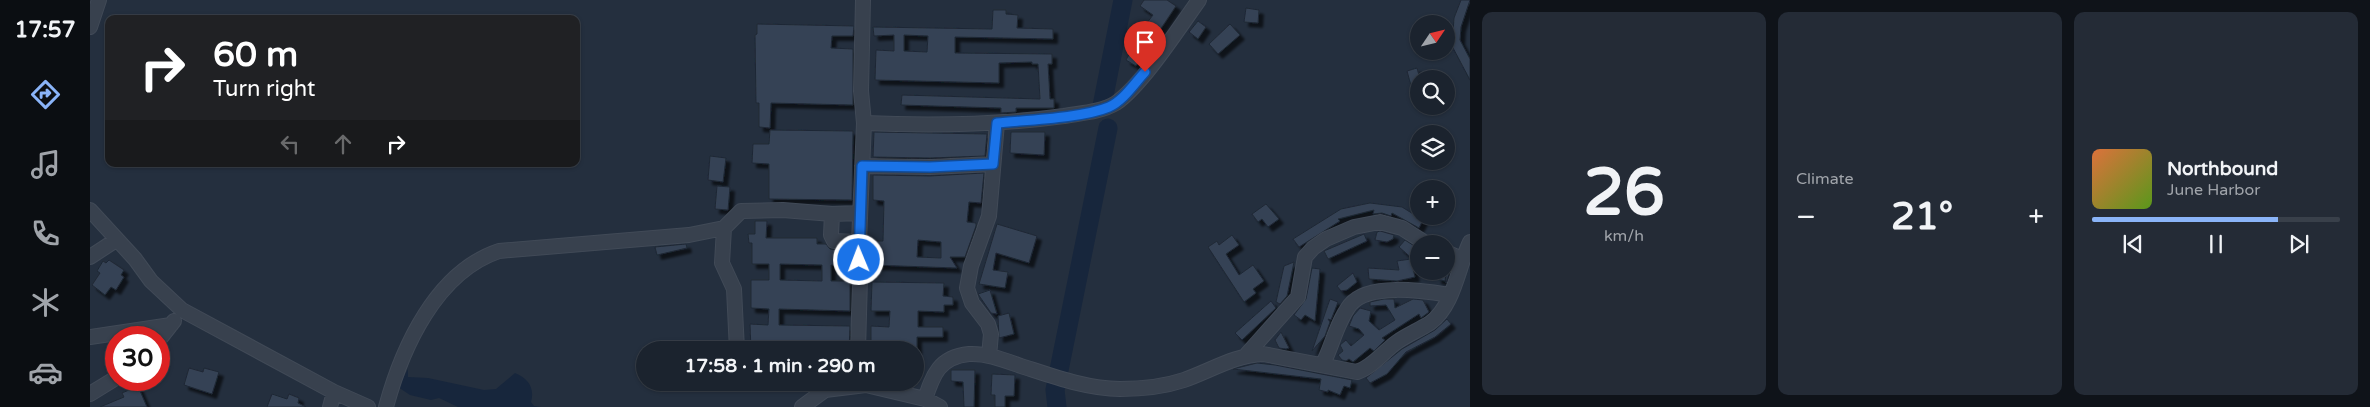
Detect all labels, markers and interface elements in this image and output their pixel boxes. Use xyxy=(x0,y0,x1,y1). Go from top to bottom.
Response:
north arrow xyxy=(1410,15,1455,60)
map controls xyxy=(1410,15,1455,280)
text: 17:57 xyxy=(15,17,75,43)
pin xyxy=(1124,21,1166,72)
icon: arrive xyxy=(1131,28,1159,56)
text: 60 m xyxy=(213,34,298,76)
icon: right xyxy=(130,35,195,100)
button: search xyxy=(1410,70,1455,115)
text: Turn right xyxy=(213,76,315,102)
icon: directions xyxy=(28,77,63,112)
button: layers xyxy=(1410,125,1455,170)
icon: left xyxy=(276,130,304,158)
icon: ahead xyxy=(329,130,357,158)
icon: right xyxy=(382,130,410,158)
icon: music xyxy=(28,147,63,182)
text: 26 xyxy=(1583,154,1665,233)
text: Northbound xyxy=(2167,158,2278,180)
text: Climate xyxy=(1796,169,1854,189)
button: + xyxy=(1410,180,1455,225)
text: June Harbor xyxy=(2167,180,2260,200)
text: 21° xyxy=(1891,194,1953,240)
text: − xyxy=(1796,200,1816,234)
text: + xyxy=(2028,200,2044,234)
icon: phone xyxy=(28,216,63,251)
text: km/h xyxy=(1604,226,1644,246)
icon: previous xyxy=(2119,230,2147,258)
icon: pause xyxy=(2202,230,2230,258)
icon: next xyxy=(2285,230,2313,258)
position arrow xyxy=(832,233,884,285)
button: − xyxy=(1410,235,1455,280)
icon: climate xyxy=(28,285,63,320)
speed limit sign: 30 xyxy=(105,326,170,391)
icon: car xyxy=(28,355,63,390)
text: 17:58 · 1 min · 290 m xyxy=(684,355,876,377)

